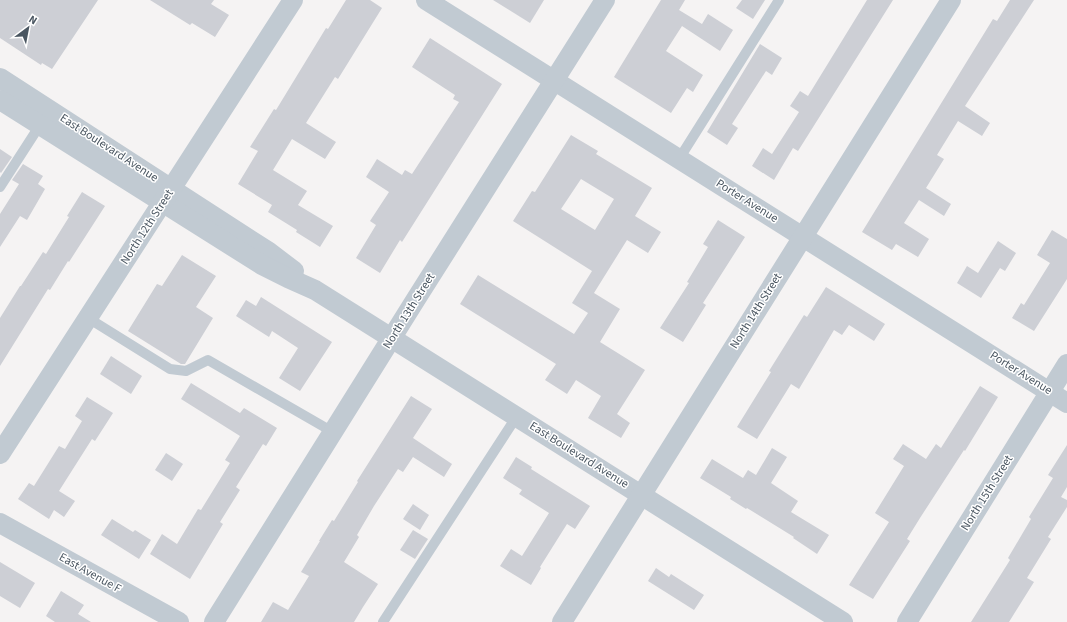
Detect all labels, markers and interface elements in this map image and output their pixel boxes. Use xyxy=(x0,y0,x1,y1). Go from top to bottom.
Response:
north arrow xyxy=(8,8,48,48)
text: N xyxy=(26,12,40,28)
street label: East Boulevard Avenue xyxy=(56,110,162,186)
street label: Porter Avenue xyxy=(713,175,781,227)
street label: North 12th Street xyxy=(116,186,178,268)
street label: North 13th Street xyxy=(379,270,439,352)
street label: North 14th Street xyxy=(726,270,786,352)
street label: Porter Avenue xyxy=(987,347,1055,399)
street label: East Boulevard Avenue xyxy=(526,418,632,493)
street label: North 15th Street xyxy=(957,452,1017,534)
street label: East Avenue F xyxy=(56,549,124,597)

